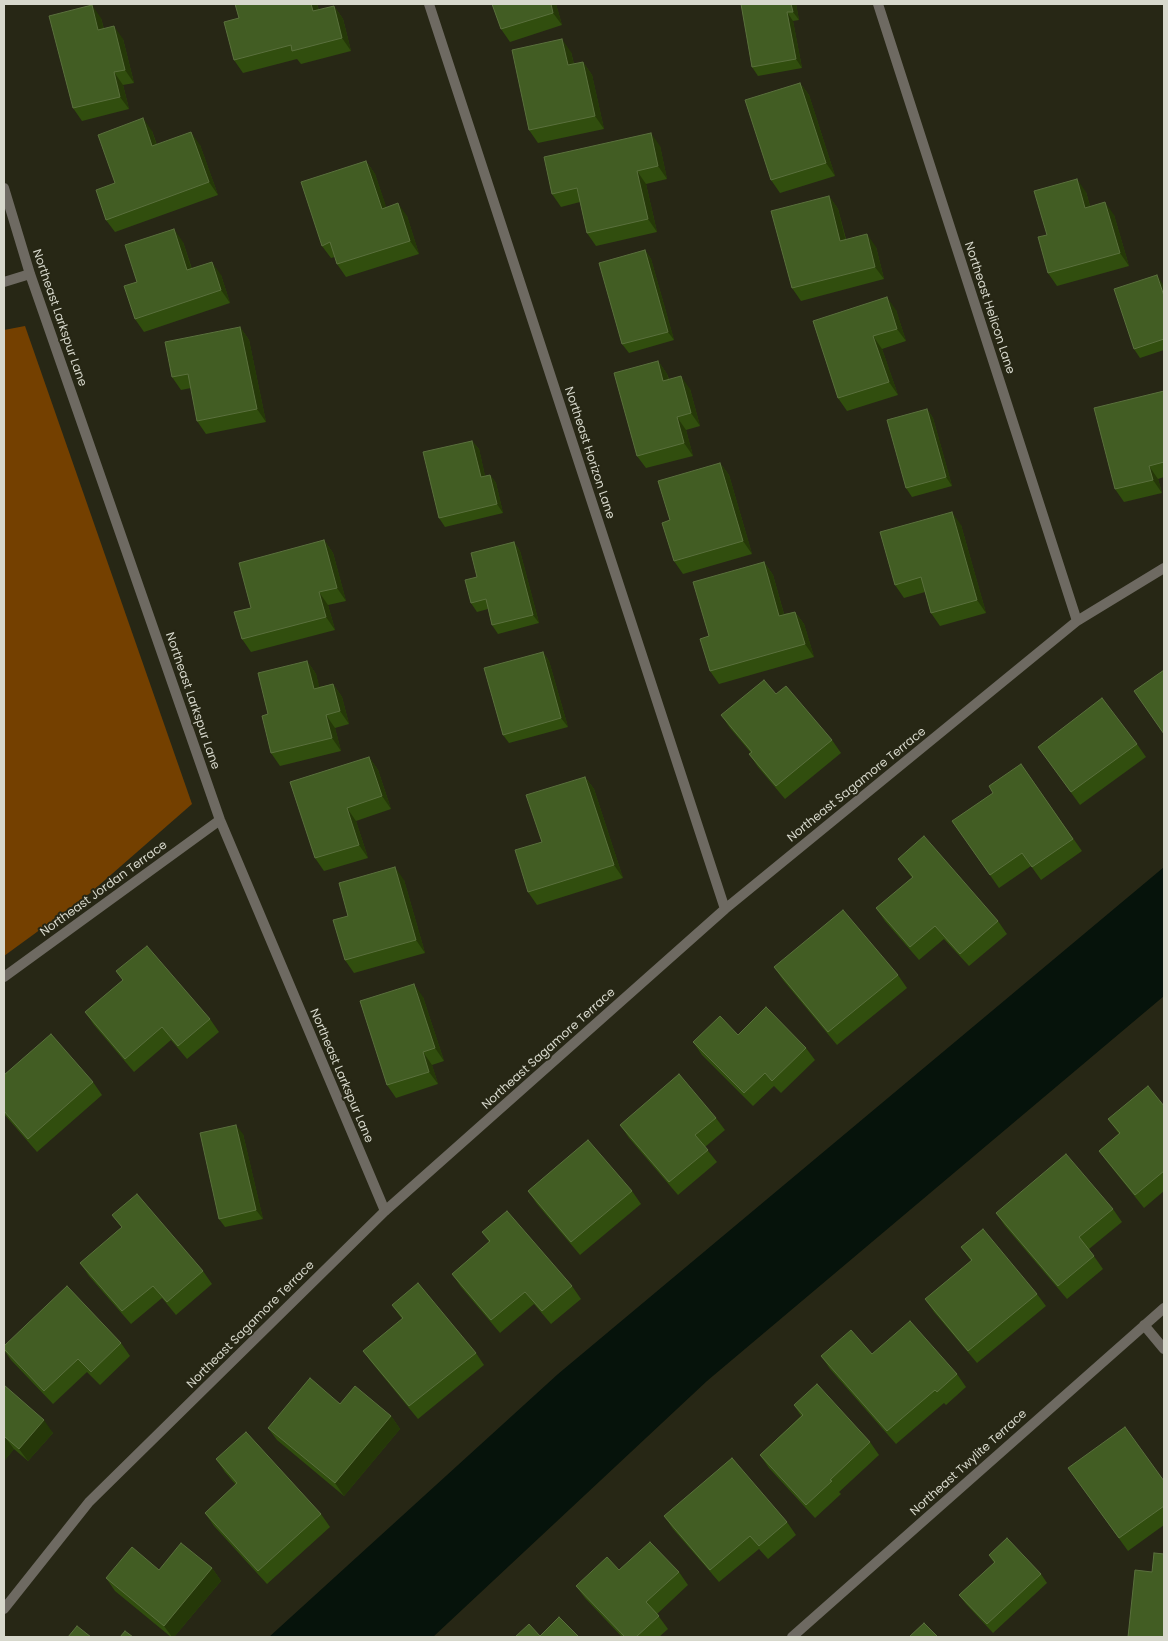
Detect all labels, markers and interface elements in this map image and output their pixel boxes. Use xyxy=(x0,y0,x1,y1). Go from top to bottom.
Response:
street label: Northeast Helicon Lane xyxy=(961,240,1017,376)
street label: Northeast Larkspur Lane xyxy=(29,248,89,388)
street label: Northeast Horizon Lane xyxy=(561,385,617,521)
street label: Northeast Larkspur Lane xyxy=(162,631,222,771)
street label: Northeast Sagamore Terrace xyxy=(785,725,929,845)
street label: Northeast Jordan Terrace xyxy=(38,838,170,940)
street label: Northeast Sagamore Terrace xyxy=(479,985,619,1113)
street label: Northeast Larkspur Lane xyxy=(306,1007,376,1145)
street label: Northeast Sagamore Terrace xyxy=(184,1258,318,1392)
street label: Northeast Twylite Terrace xyxy=(908,1407,1030,1519)

